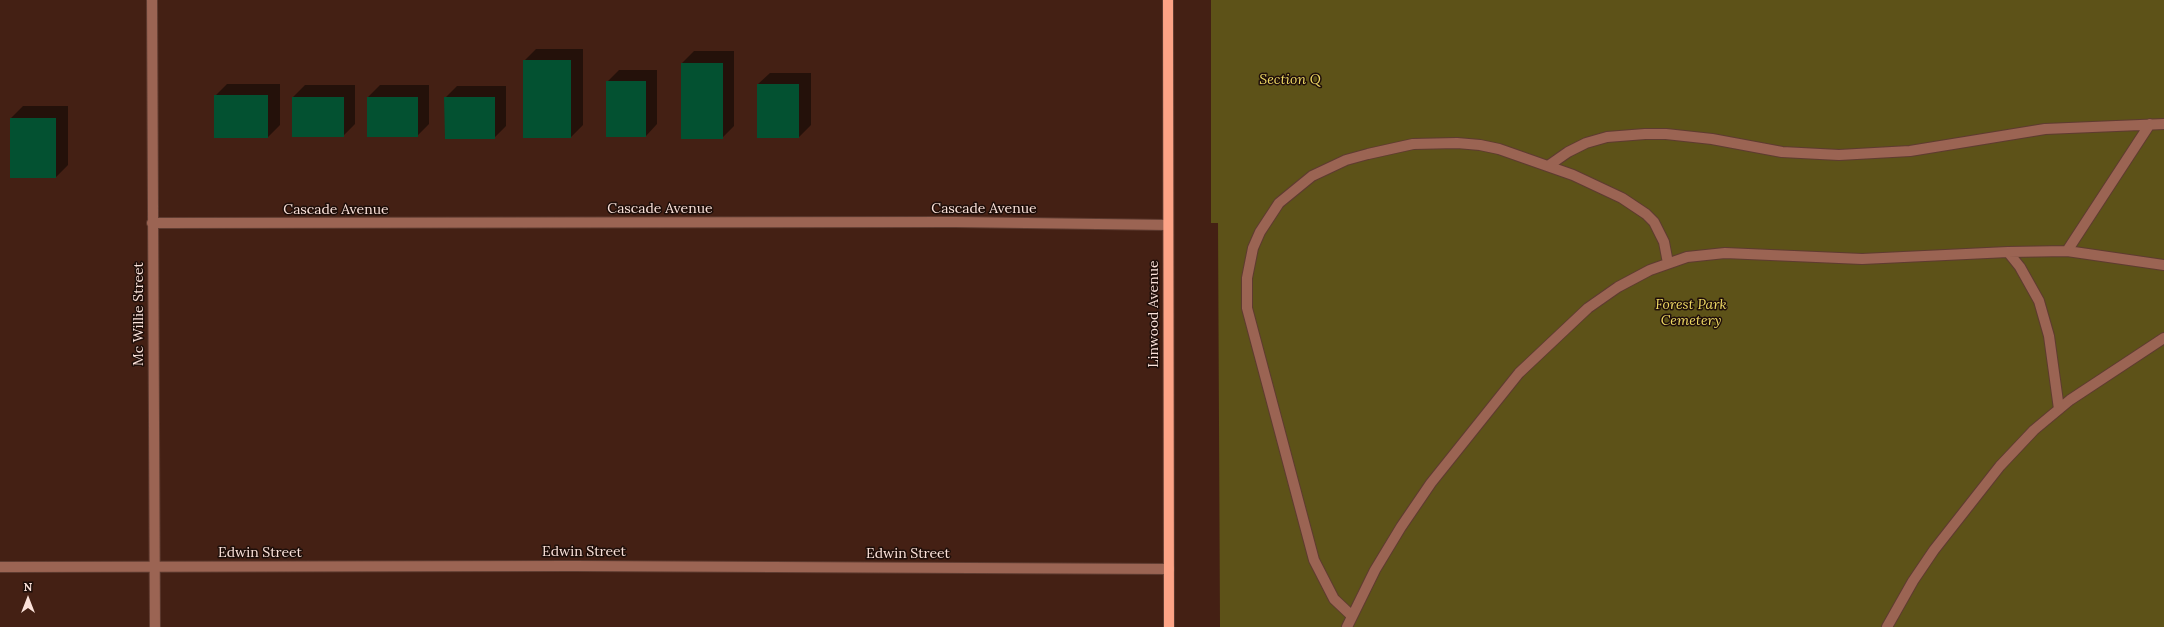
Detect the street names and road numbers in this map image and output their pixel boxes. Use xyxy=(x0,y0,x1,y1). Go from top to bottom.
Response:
street label: Cascade Avenue xyxy=(607,201,713,217)
street label: Cascade Avenue xyxy=(931,201,1037,217)
street label: Cascade Avenue xyxy=(283,202,389,218)
street label: Linwood Avenue xyxy=(1146,260,1162,368)
street label: Mc Willie Street xyxy=(131,262,147,366)
street label: Edwin Street xyxy=(542,544,626,560)
street label: Edwin Street xyxy=(218,545,302,561)
street label: Edwin Street xyxy=(866,546,950,562)

